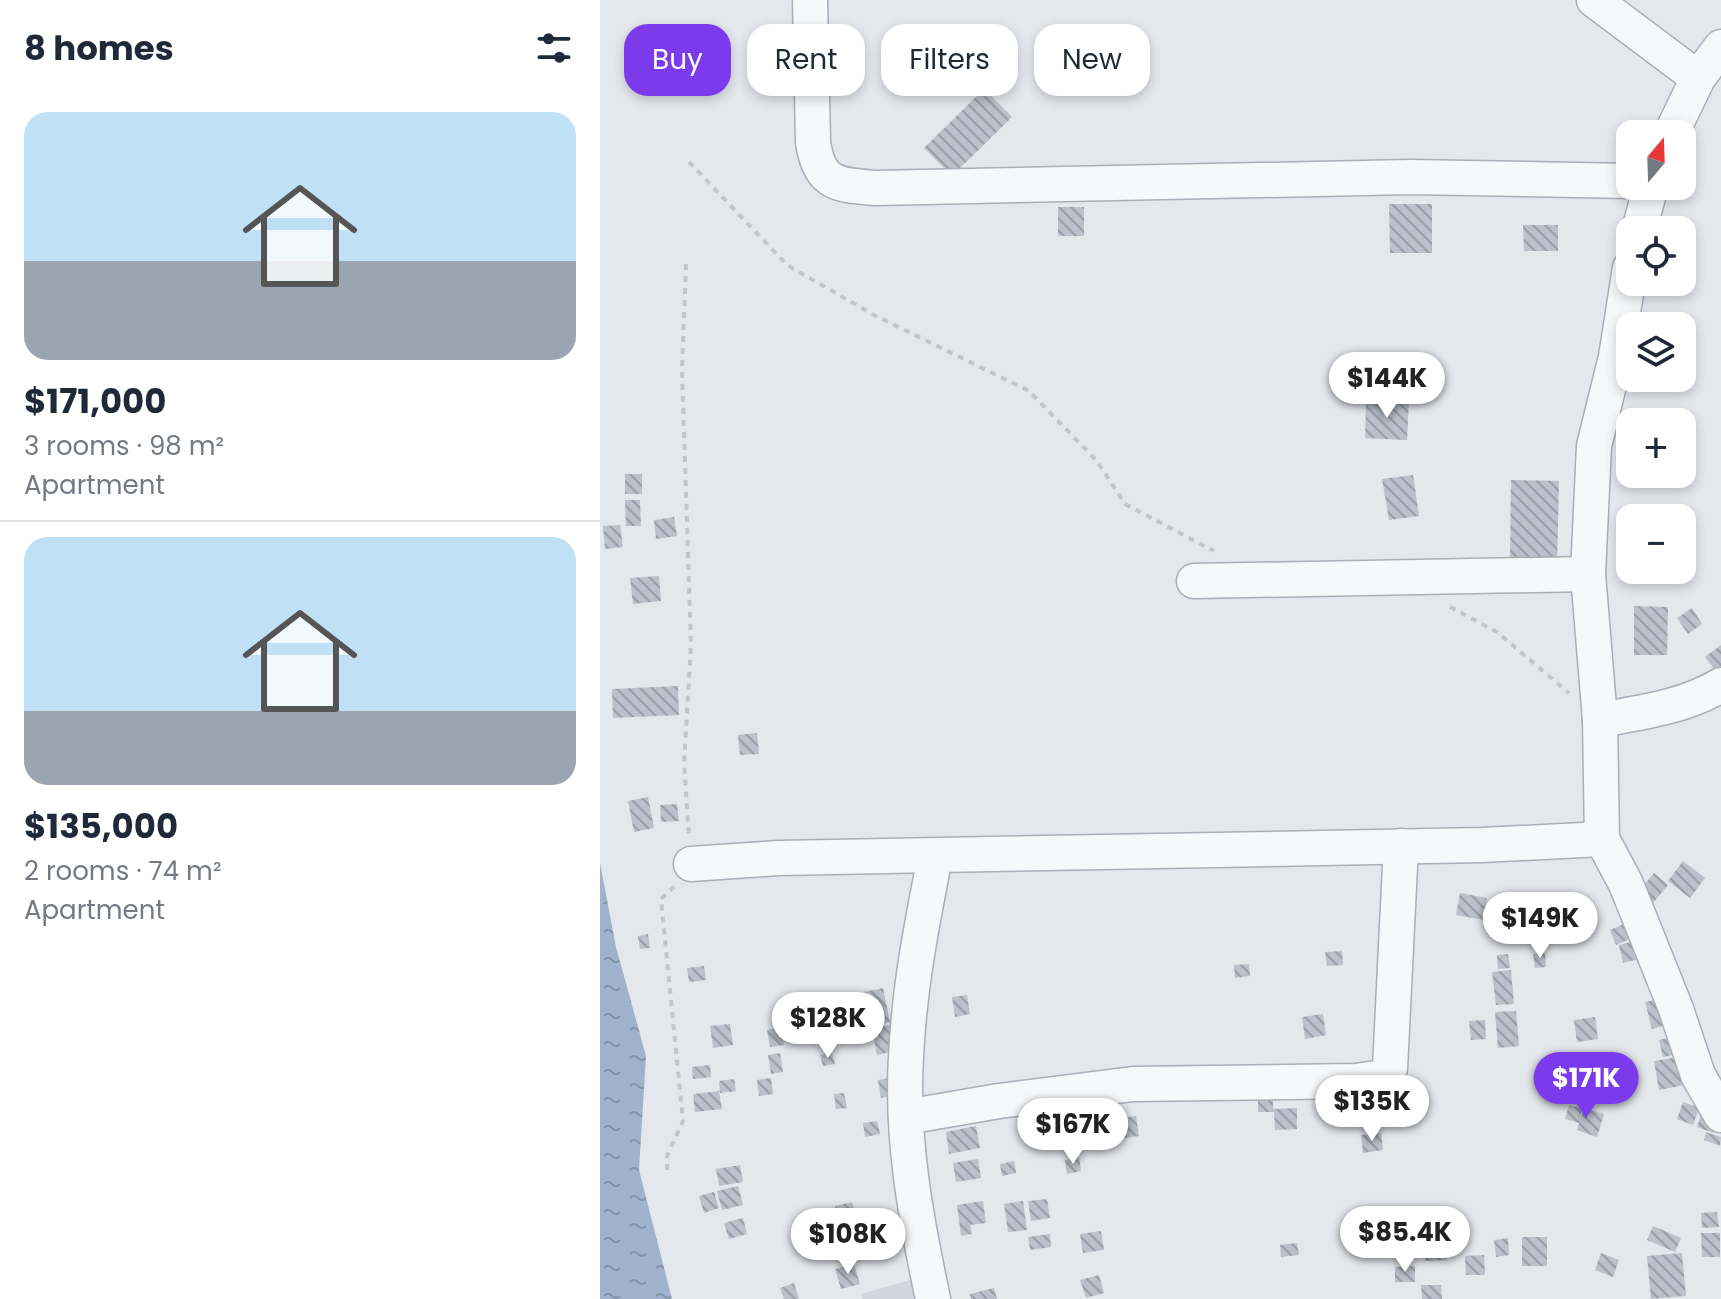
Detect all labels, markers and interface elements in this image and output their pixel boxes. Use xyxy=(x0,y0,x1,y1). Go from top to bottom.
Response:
text: 8 homes xyxy=(24,24,174,72)
chip: Buy xyxy=(624,24,731,96)
chip: Rent xyxy=(747,24,865,96)
chip: Filters xyxy=(881,24,1018,96)
chip: New xyxy=(1034,24,1150,96)
icon: filters xyxy=(532,26,576,70)
north arrow xyxy=(1616,120,1696,200)
map controls xyxy=(1616,120,1696,584)
icon: home xyxy=(228,164,372,308)
button: locate xyxy=(1616,216,1696,296)
button: layers xyxy=(1616,312,1696,392)
pin: $144K xyxy=(1331,352,1443,420)
text: $144K xyxy=(1347,360,1427,396)
text: $171,000 xyxy=(24,377,166,425)
button: + xyxy=(1616,408,1696,488)
text: 3 rooms · 98 m² xyxy=(24,428,224,464)
text: Apartment xyxy=(24,467,165,503)
button: − xyxy=(1616,504,1696,584)
icon: home xyxy=(228,589,372,733)
text: $135,000 xyxy=(24,802,178,850)
text: 2 rooms · 74 m² xyxy=(24,853,221,889)
text: Apartment xyxy=(24,892,165,928)
pin: $149K xyxy=(1484,892,1596,960)
text: $149K xyxy=(1501,900,1579,936)
pin: $128K xyxy=(772,992,884,1060)
text: $128K xyxy=(790,1000,866,1036)
pin: $171K xyxy=(1530,1052,1642,1120)
text: $171K xyxy=(1552,1060,1620,1096)
pin: $135K xyxy=(1316,1075,1428,1143)
text: $135K xyxy=(1333,1083,1411,1119)
pin: $167K xyxy=(1017,1098,1129,1166)
text: $167K xyxy=(1035,1106,1111,1142)
pin: $85.4K xyxy=(1340,1206,1470,1274)
pin: $108K xyxy=(792,1208,904,1276)
text: $85.4K xyxy=(1358,1214,1452,1250)
text: $108K xyxy=(809,1216,887,1252)

